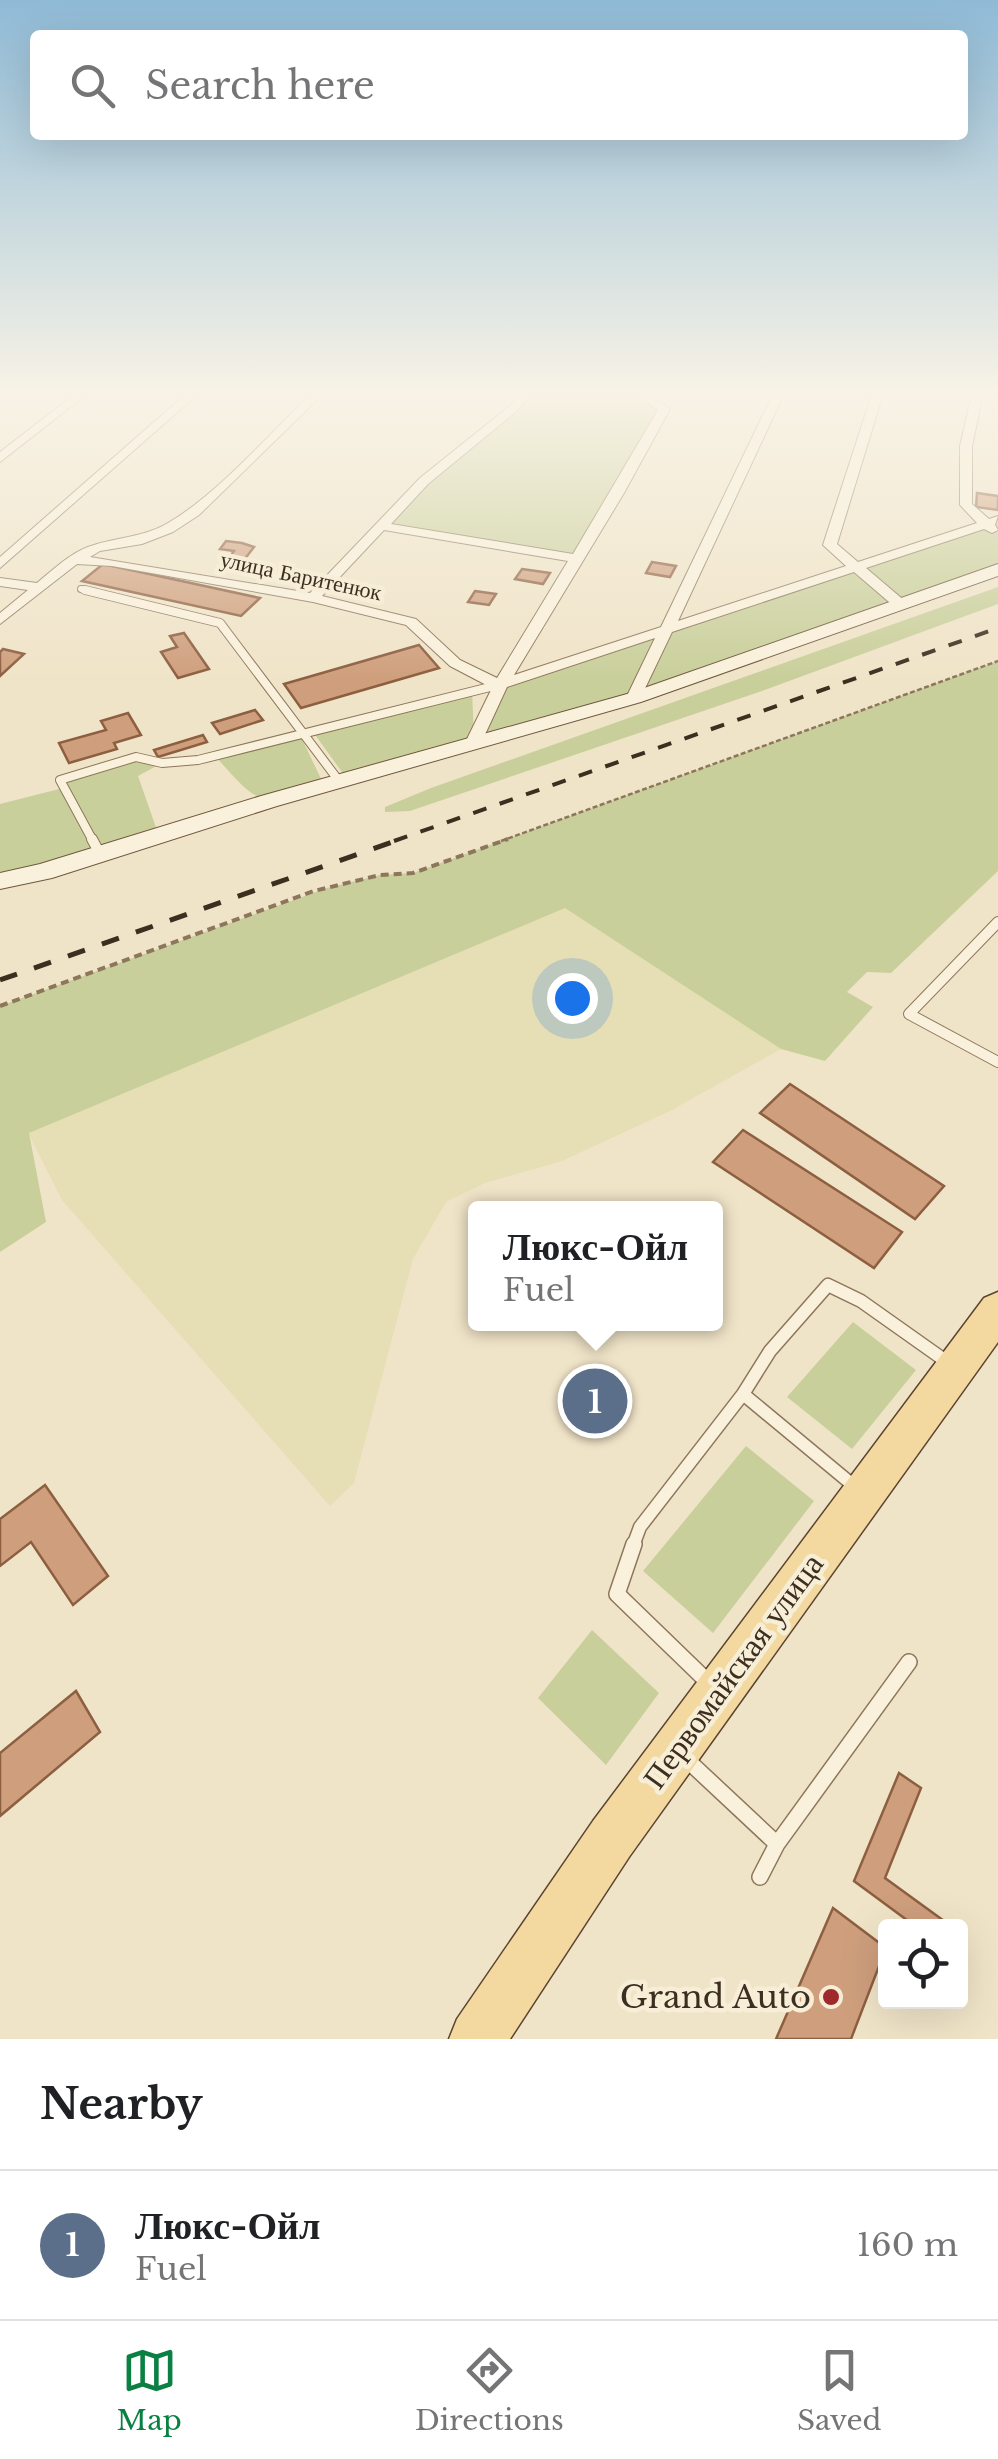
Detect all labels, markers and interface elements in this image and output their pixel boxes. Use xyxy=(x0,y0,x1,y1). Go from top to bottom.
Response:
search box xyxy=(30,30,968,140)
icon: search xyxy=(65,58,120,113)
text: Search here xyxy=(145,62,375,109)
street label: улица Баритенюк xyxy=(218,546,384,606)
your location xyxy=(547,973,598,1024)
popup xyxy=(468,1201,723,1331)
text: Люкс-Ойл xyxy=(503,1223,688,1270)
text: Fuel xyxy=(503,1270,574,1310)
pin: 1 xyxy=(562,1364,628,1438)
street label: Первомайская улица xyxy=(634,1545,832,1797)
map controls xyxy=(878,1919,968,2009)
button: locate xyxy=(878,1919,968,2009)
place label: Grand Auto xyxy=(620,1977,811,2017)
marker: Grand Auto xyxy=(820,1986,842,2008)
text: Nearby xyxy=(40,2078,203,2130)
text: Люкс-Ойл xyxy=(135,2202,320,2249)
text: 1 xyxy=(66,2225,79,2265)
text: 160 m xyxy=(857,2225,958,2265)
text: Fuel xyxy=(135,2249,207,2289)
tab: Map xyxy=(117,2343,182,2438)
tab: Directions xyxy=(415,2343,564,2438)
tab: Saved xyxy=(797,2343,881,2438)

